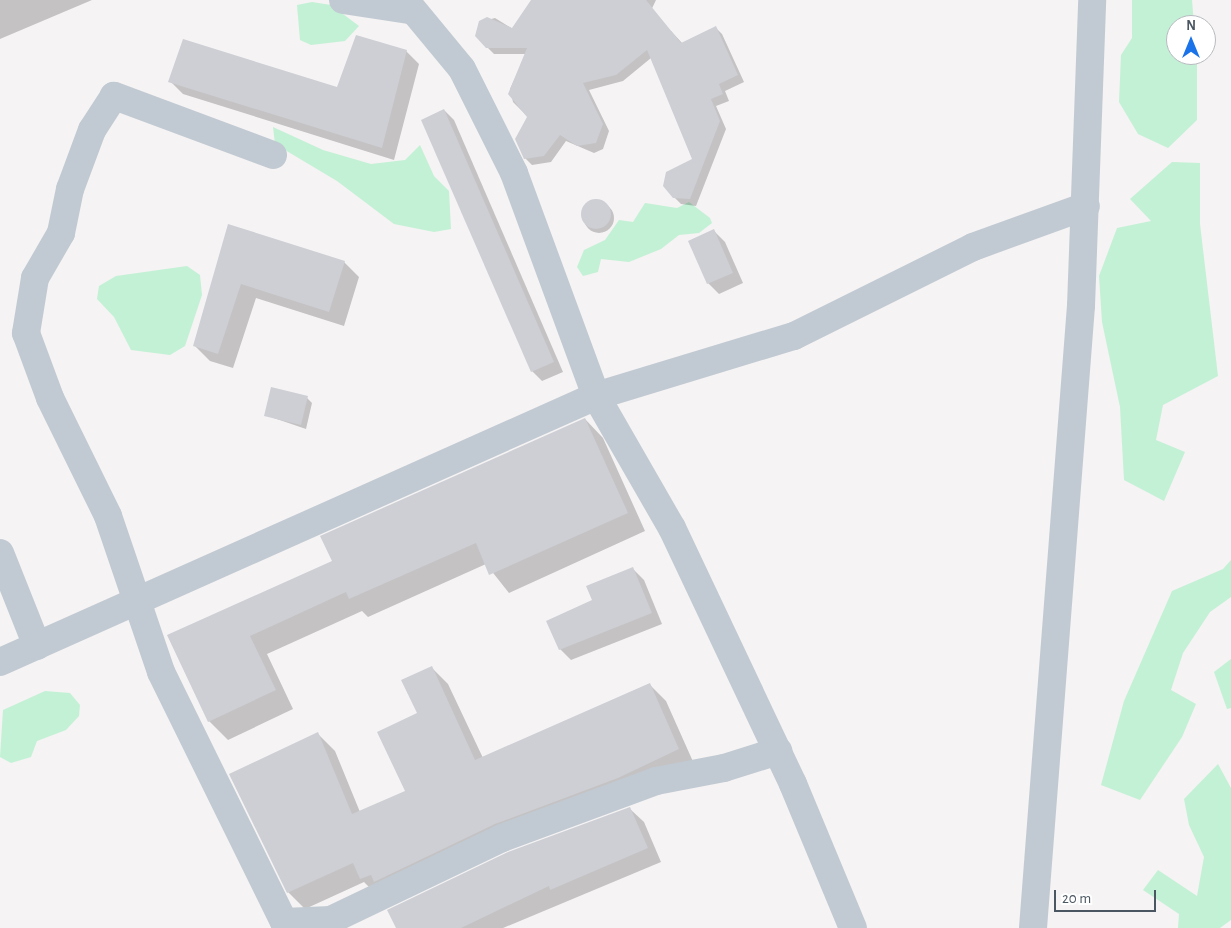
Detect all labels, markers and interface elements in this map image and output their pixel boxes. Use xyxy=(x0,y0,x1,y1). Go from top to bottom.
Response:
north arrow xyxy=(1166,15,1216,65)
text: N xyxy=(1186,19,1196,33)
scale bar xyxy=(1056,880,1158,912)
text: 20 m xyxy=(1062,891,1091,906)

